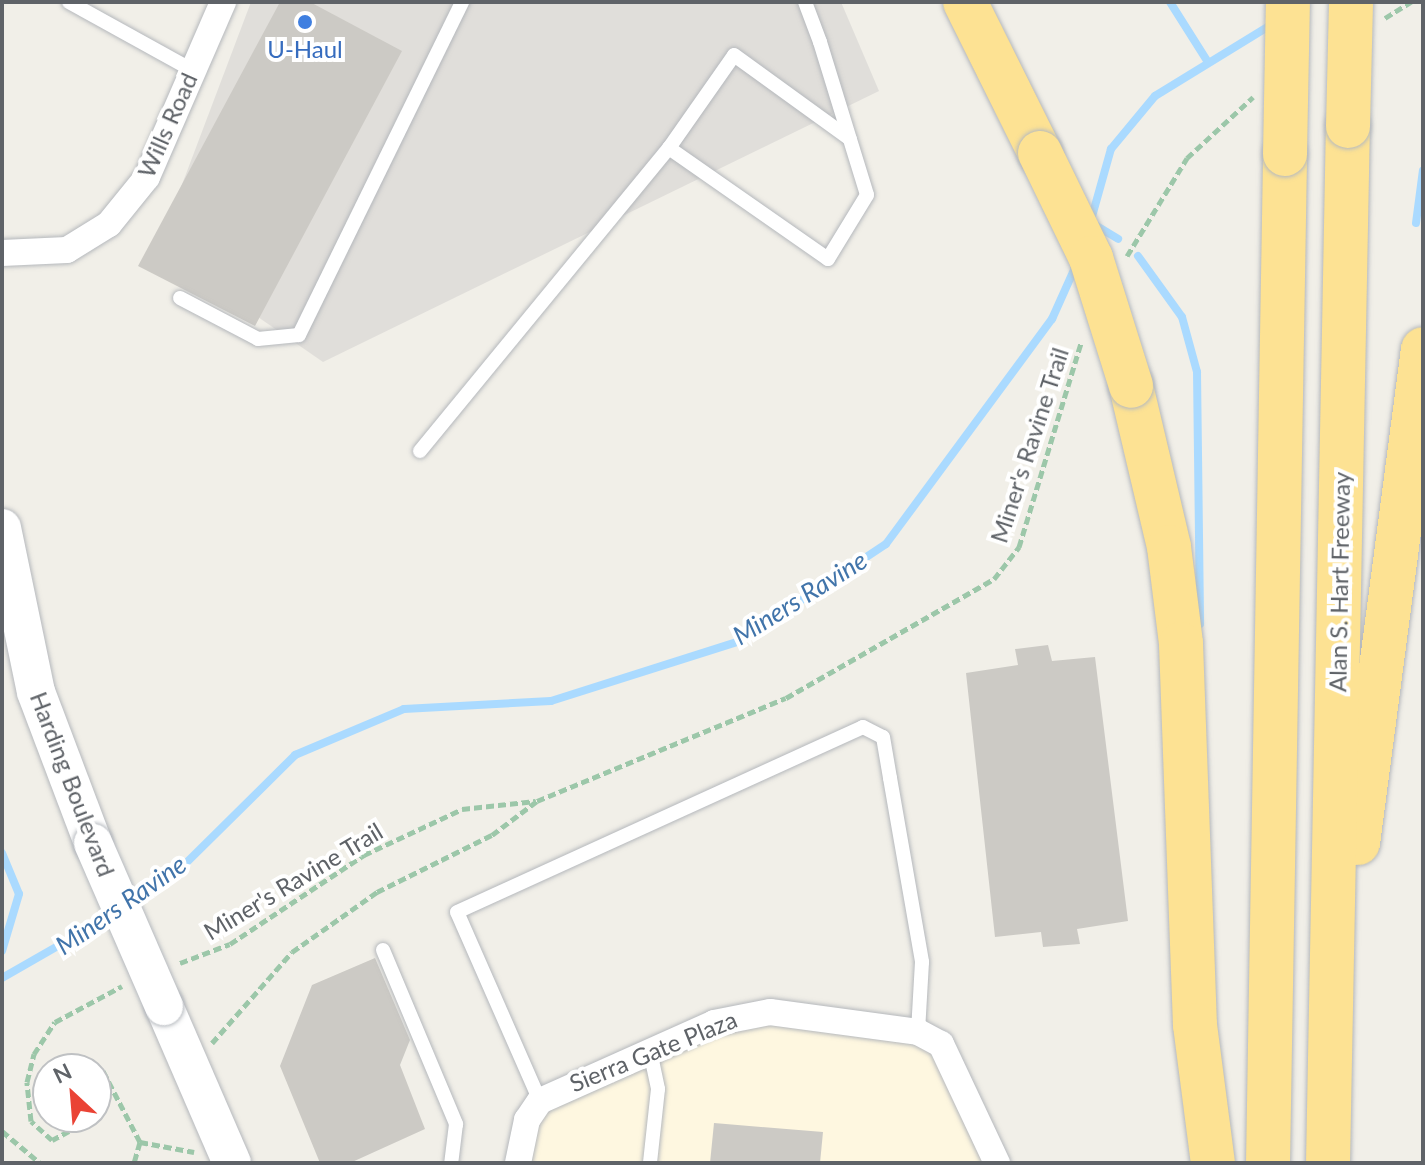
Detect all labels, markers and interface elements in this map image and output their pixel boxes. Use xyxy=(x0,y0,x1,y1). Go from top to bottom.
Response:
marker: U-Haul xyxy=(296,13,314,31)
place label: U-Haul xyxy=(267,35,343,63)
street label: Wills Road xyxy=(131,68,203,182)
street label: Miner's Ravine Trail xyxy=(984,343,1074,547)
street label: Alan S. Hart Freeway xyxy=(1323,472,1355,692)
water label: Miners Ravine xyxy=(727,544,873,652)
street label: Harding Boulevard xyxy=(25,688,121,880)
street label: Miner's Ravine Trail xyxy=(198,816,388,946)
water label: Miners Ravine xyxy=(50,849,192,961)
street label: Sierra Gate Plaza xyxy=(565,1004,741,1098)
north arrow xyxy=(32,1053,112,1133)
text: N xyxy=(49,1057,76,1089)

